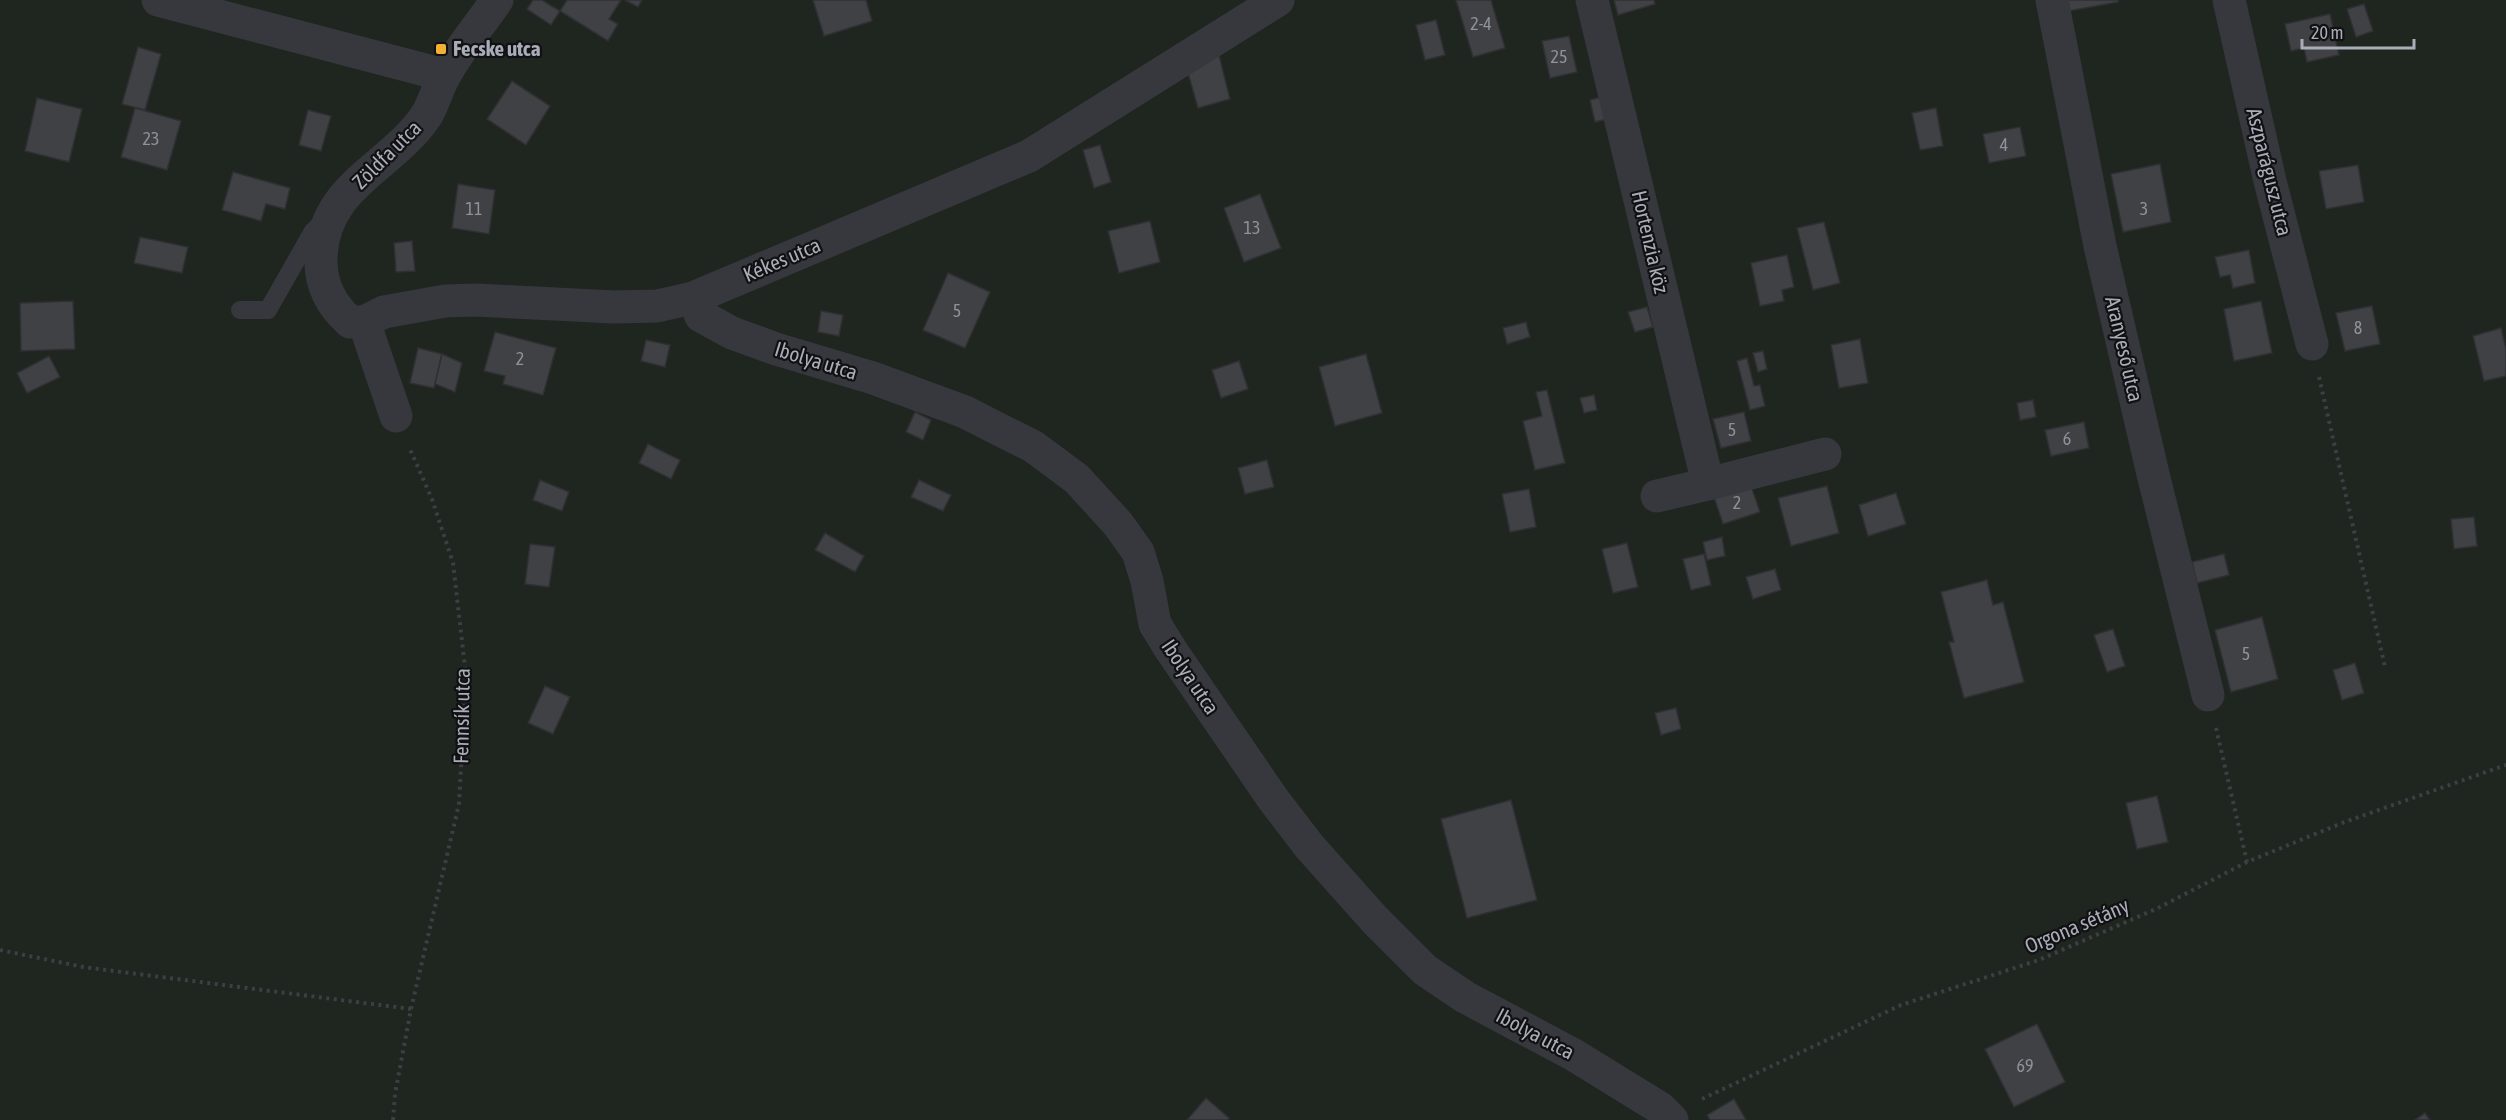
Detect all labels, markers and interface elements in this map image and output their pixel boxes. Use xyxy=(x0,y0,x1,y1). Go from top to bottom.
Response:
scale bar xyxy=(2302,12,2414,50)
house number: 2-4 xyxy=(1470,13,1492,34)
text: 20 m xyxy=(2311,22,2343,43)
place label: Fecske utca xyxy=(453,36,541,60)
marker: Fecske utca xyxy=(434,42,448,56)
house number: 25 xyxy=(1551,46,1567,67)
street label: Aszparágusz utca xyxy=(2242,105,2297,238)
street label: Zöldfa utca xyxy=(347,115,425,193)
house number: 23 xyxy=(143,128,159,149)
house number: 4 xyxy=(2000,134,2008,155)
street label: Hortenzia köz xyxy=(1628,188,1675,296)
house number: 11 xyxy=(466,198,482,219)
house number: 3 xyxy=(2140,198,2148,219)
house number: 13 xyxy=(1244,217,1260,238)
street label: Kékes utca xyxy=(739,232,824,286)
street label: Aranyeső utca xyxy=(2101,294,2149,404)
house number: 5 xyxy=(953,300,961,321)
house number: 8 xyxy=(2354,317,2362,338)
street label: Ibolya utca xyxy=(772,336,861,384)
house number: 2 xyxy=(516,348,524,369)
house number: 5 xyxy=(1728,419,1736,440)
house number: 6 xyxy=(2063,428,2071,449)
house number: 2 xyxy=(1733,492,1741,513)
street label: Ibolya utca xyxy=(1157,634,1225,718)
house number: 5 xyxy=(2242,643,2250,664)
street label: Fennsík utca xyxy=(448,668,474,764)
street label: Orgona sétány xyxy=(2021,892,2133,958)
street label: Ibolya utca xyxy=(1492,1003,1579,1064)
house number: 69 xyxy=(2017,1055,2033,1076)

